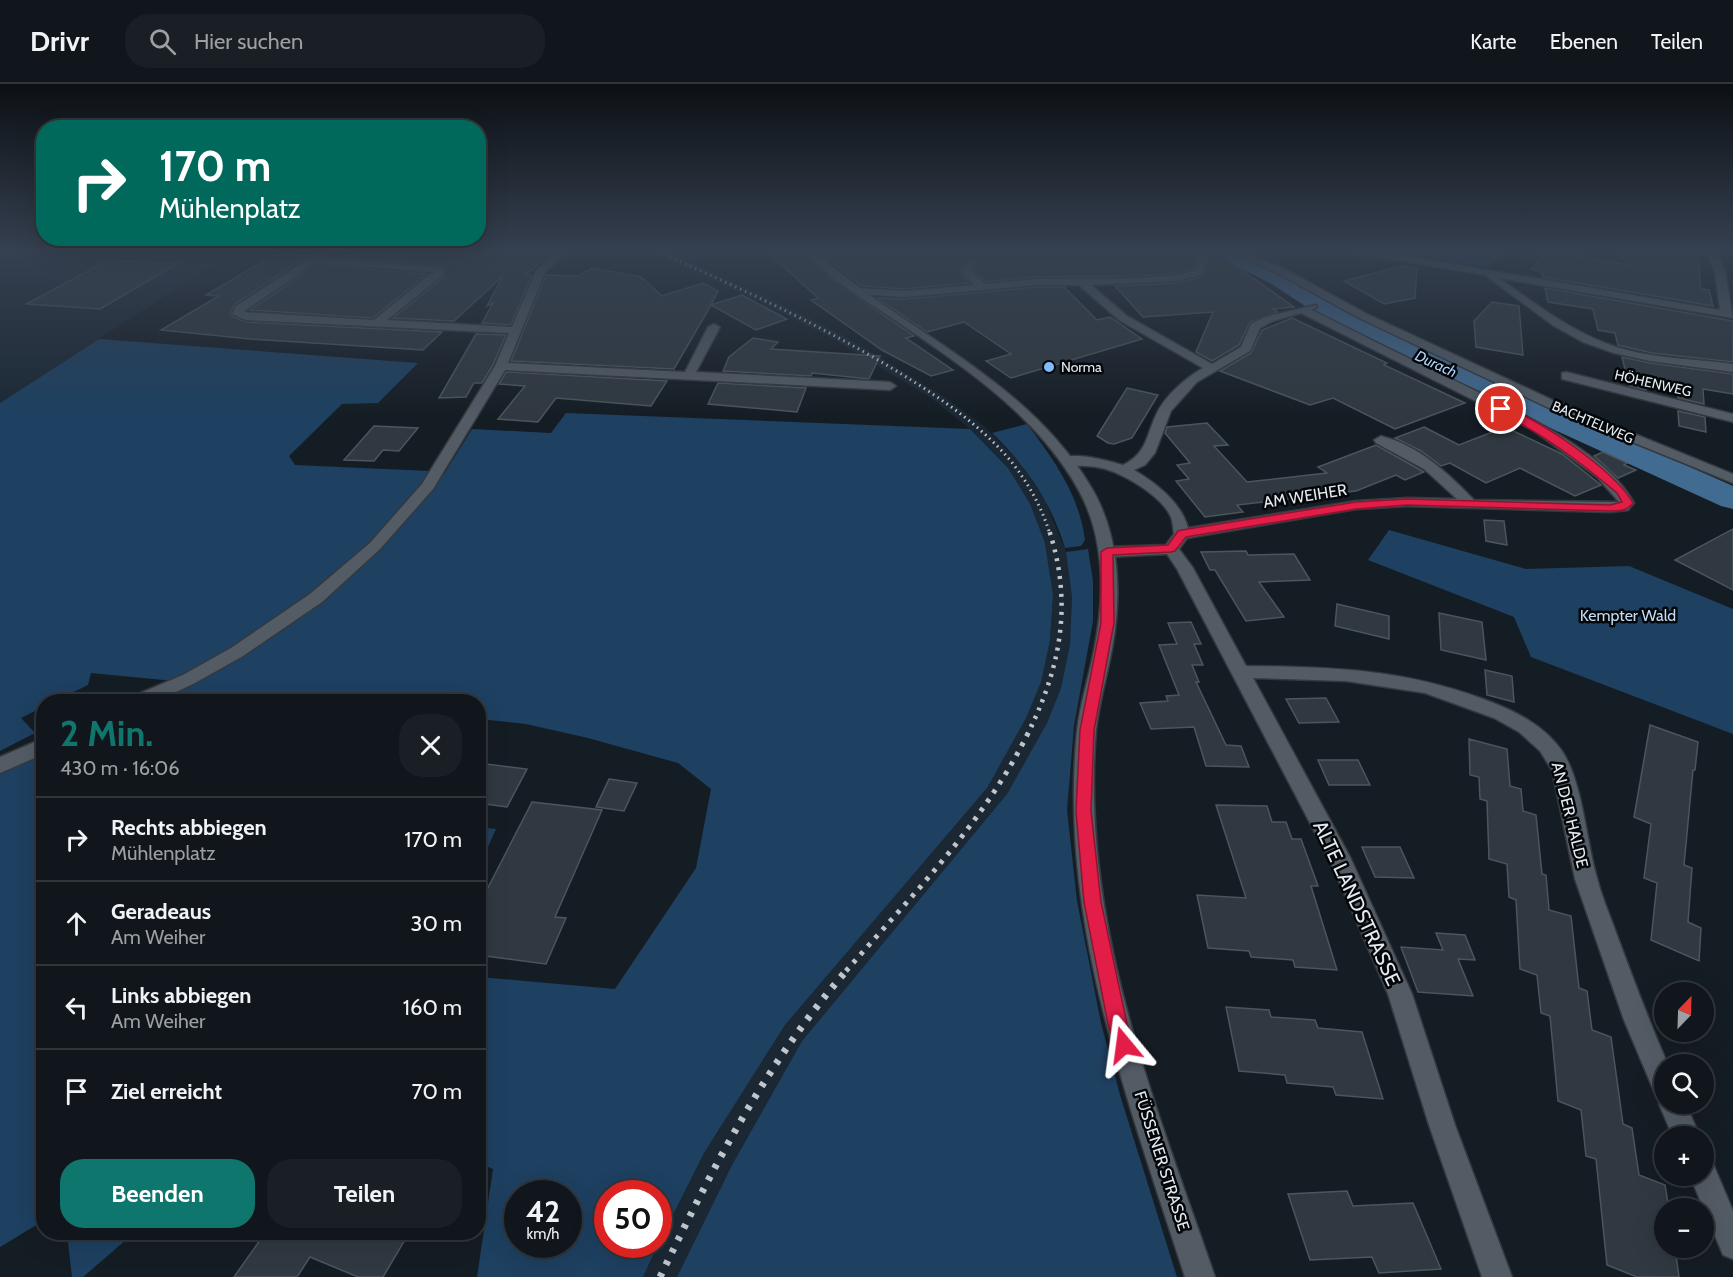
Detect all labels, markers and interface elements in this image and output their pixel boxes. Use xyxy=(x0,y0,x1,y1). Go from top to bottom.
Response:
search box xyxy=(125,14,545,68)
text: Drivr xyxy=(30,24,89,58)
icon: search xyxy=(146,25,179,58)
text: Hier suchen xyxy=(194,28,303,55)
text: Karte xyxy=(1470,29,1517,54)
text: Ebenen xyxy=(1550,29,1618,54)
text: Teilen xyxy=(1651,29,1703,54)
text: 170 m xyxy=(159,140,271,192)
icon: right xyxy=(60,144,138,222)
text: Mühlenplatz xyxy=(159,192,300,225)
water label: Durach xyxy=(1412,347,1460,381)
place label: Norma xyxy=(1061,358,1102,376)
marker: Norma xyxy=(1042,360,1056,374)
street label: HÖHENWEG xyxy=(1613,365,1693,401)
pin xyxy=(1475,383,1526,434)
icon: arrive xyxy=(1484,392,1517,425)
street label: BACHTELWEG xyxy=(1549,397,1637,447)
street label: AM WEIHER xyxy=(1262,480,1348,512)
park label: Kempter Wald xyxy=(1580,606,1676,625)
text: 2 Min. xyxy=(60,711,153,755)
button: close xyxy=(399,714,462,777)
text: 430 m · 16:06 xyxy=(60,756,180,780)
street label: AN DER HALDE xyxy=(1548,760,1592,870)
text: Rechts abbiegen xyxy=(111,814,267,841)
street label: ALTE LANDSTRASSE xyxy=(1308,817,1406,989)
icon: right xyxy=(60,823,93,856)
text: 170 m xyxy=(404,826,462,853)
text: Mühlenplatz xyxy=(111,841,216,865)
text: Geradeaus xyxy=(111,898,211,925)
icon: ahead xyxy=(60,907,93,940)
text: 30 m xyxy=(410,910,462,937)
text: Am Weiher xyxy=(111,925,205,949)
text: Links abbiegen xyxy=(111,982,251,1009)
north arrow xyxy=(1654,982,1714,1042)
map controls xyxy=(1654,982,1714,1258)
icon: left xyxy=(60,991,93,1024)
text: 160 m xyxy=(403,994,462,1021)
text: Am Weiher xyxy=(111,1009,205,1033)
position arrow xyxy=(1092,1013,1156,1077)
button: search xyxy=(1654,1054,1714,1114)
icon: arrive xyxy=(60,1075,93,1108)
text: Ziel erreicht xyxy=(111,1078,222,1105)
text: 70 m xyxy=(412,1078,462,1105)
street label: FÜSSENER STRASSE xyxy=(1130,1089,1194,1233)
button: + xyxy=(1654,1126,1714,1186)
button: Beenden xyxy=(60,1159,255,1228)
button: Teilen xyxy=(267,1159,462,1228)
speed limit sign: 50 xyxy=(594,1180,672,1258)
text: 42 xyxy=(526,1193,560,1230)
button: − xyxy=(1654,1198,1714,1258)
text: km/h xyxy=(527,1225,559,1243)

